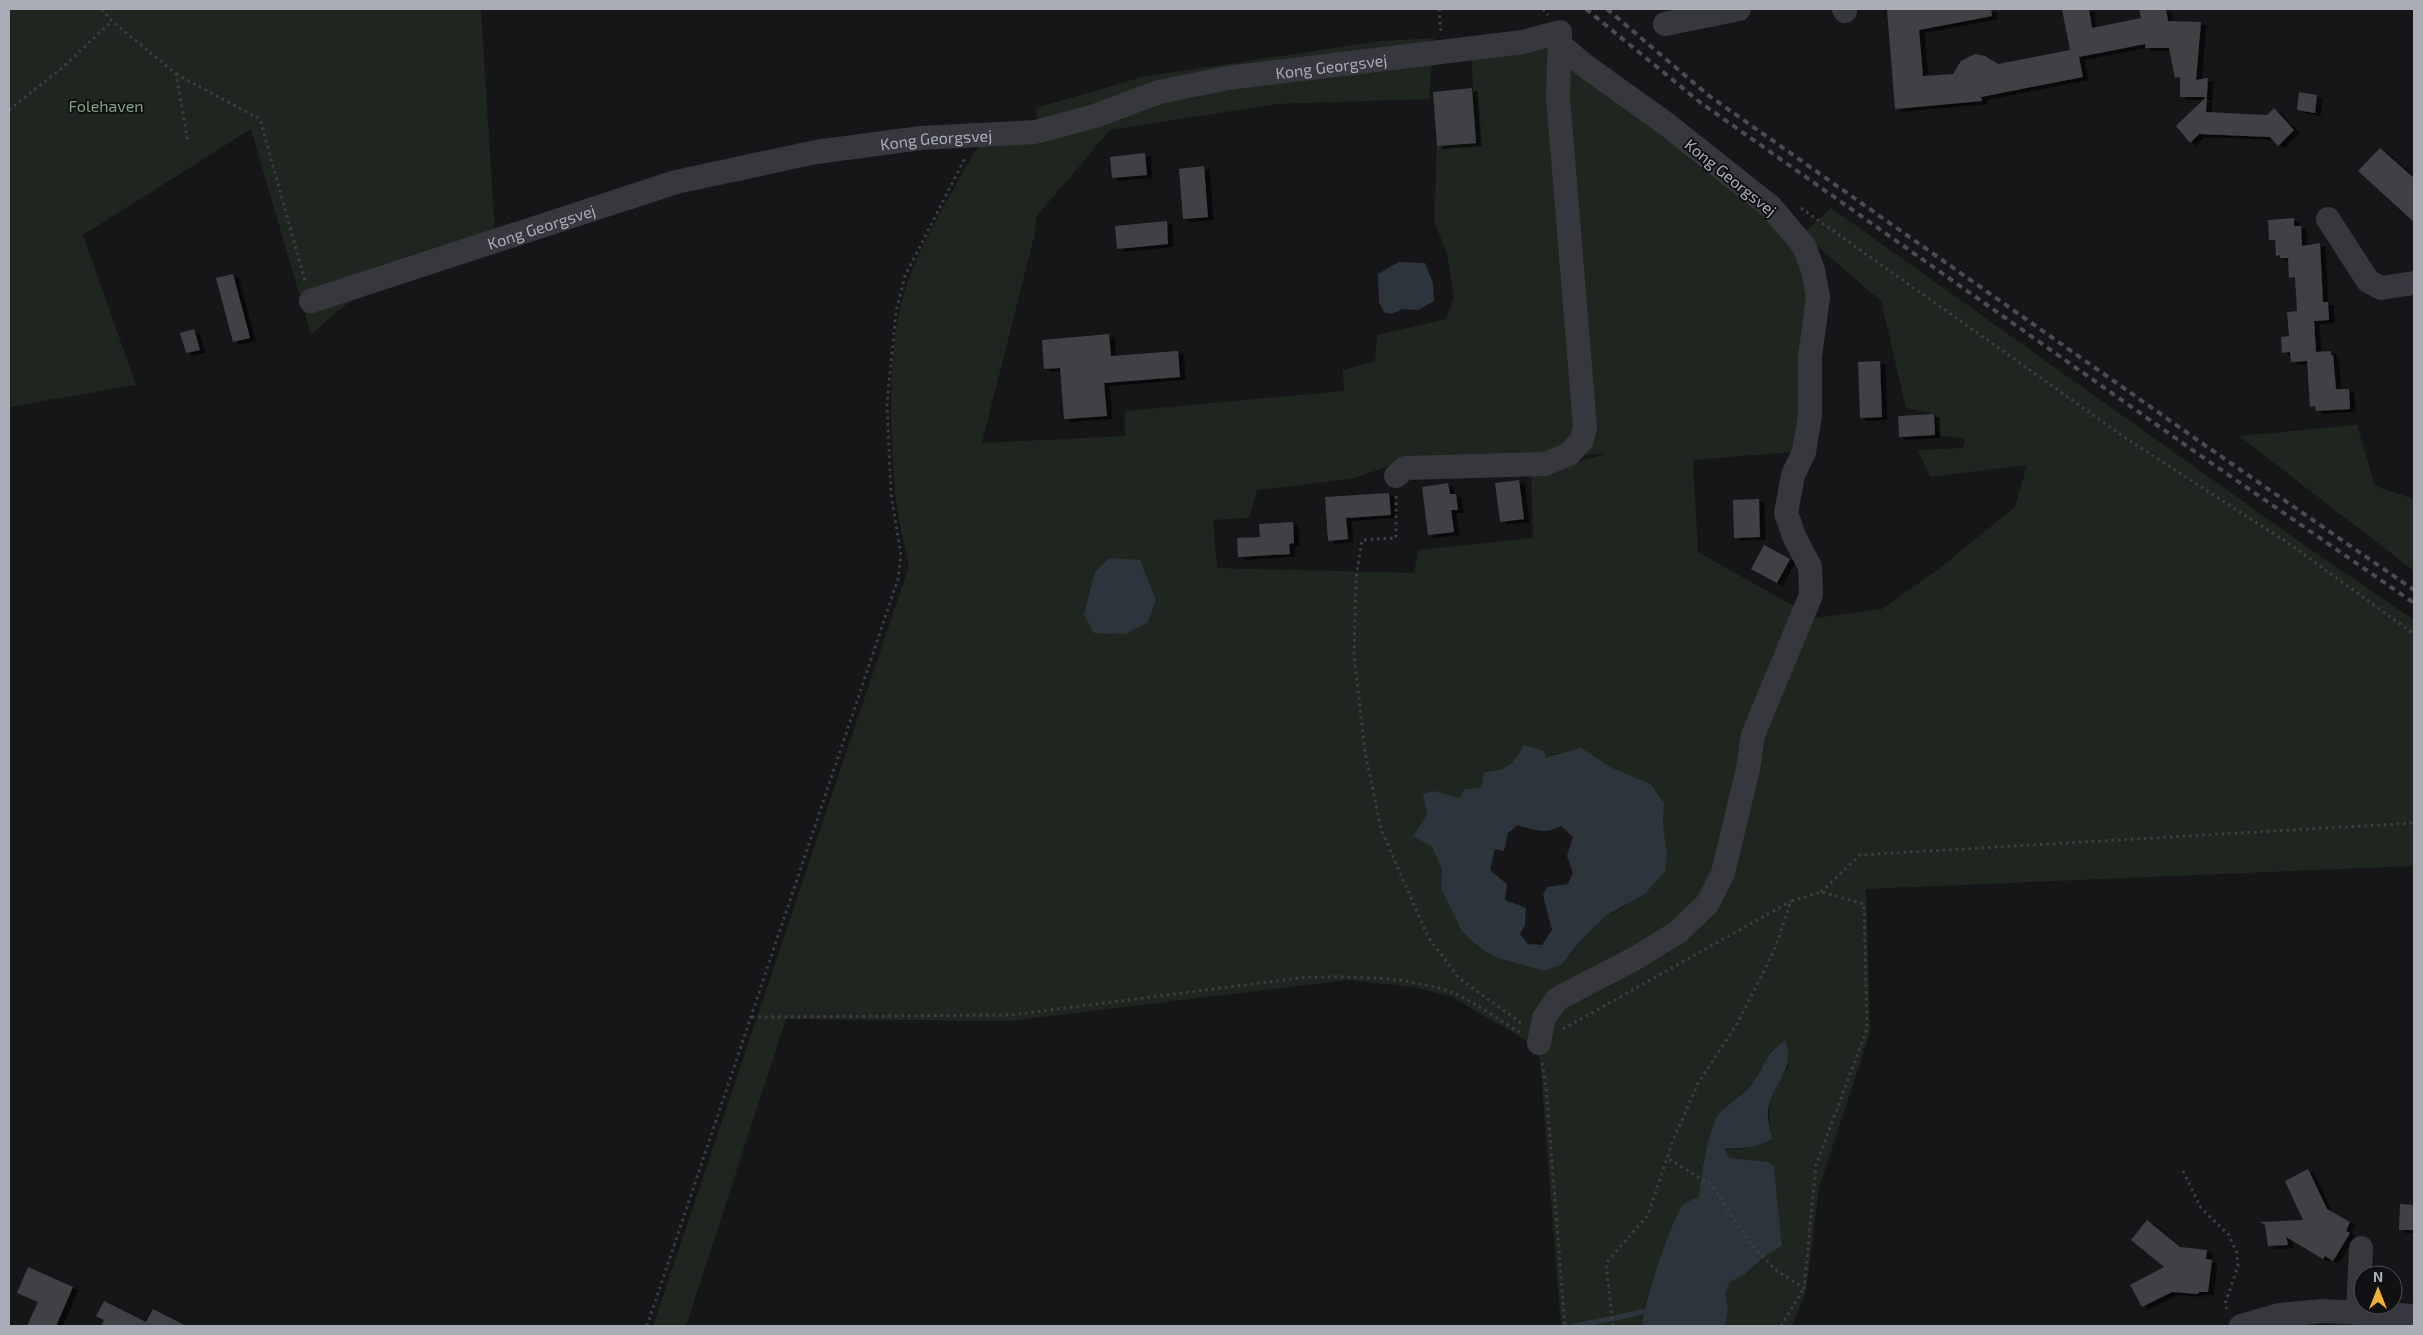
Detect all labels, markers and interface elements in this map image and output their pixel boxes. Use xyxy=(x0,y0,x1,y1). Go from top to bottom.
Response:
street label: Kong Georgsvej xyxy=(1274,49,1388,82)
park label: Folehaven xyxy=(68,96,144,115)
street label: Kong Georgsvej xyxy=(879,125,993,153)
street label: Kong Georgsvej xyxy=(1681,134,1781,220)
street label: Kong Georgsvej xyxy=(485,200,598,252)
north arrow xyxy=(2353,1265,2403,1315)
text: N xyxy=(2373,1268,2383,1285)

